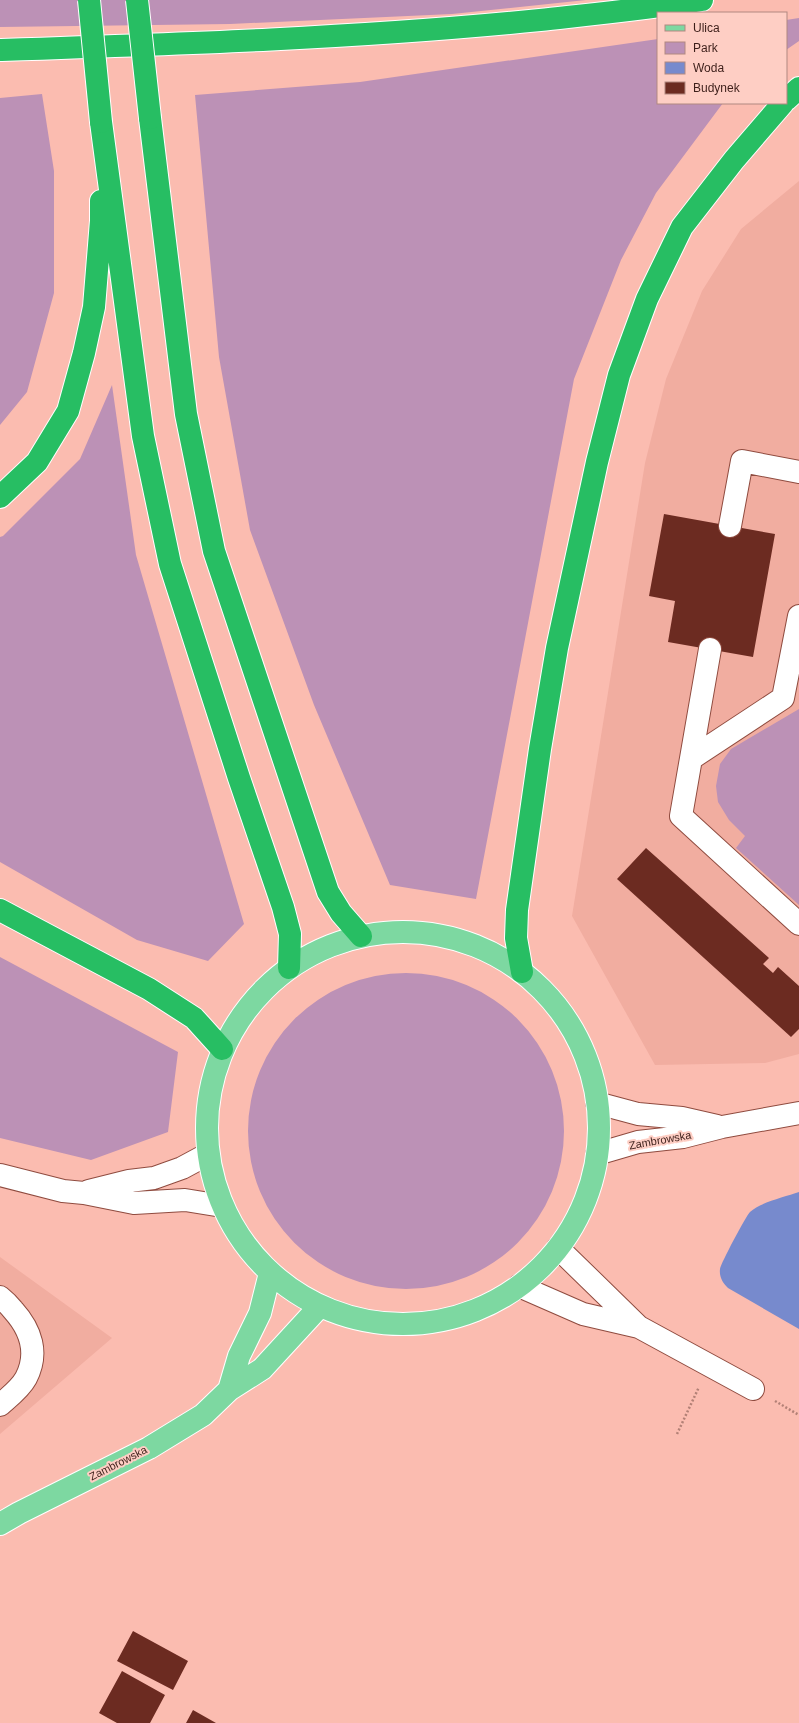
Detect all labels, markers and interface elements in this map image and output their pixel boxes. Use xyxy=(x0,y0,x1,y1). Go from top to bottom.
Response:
legend xyxy=(657,12,787,104)
text: Ulica xyxy=(693,21,720,35)
text: Park xyxy=(693,41,719,55)
text: Woda xyxy=(693,61,724,75)
text: Budynek xyxy=(693,81,741,95)
street label: Zambrowska xyxy=(628,1128,693,1151)
street label: Zambrowska xyxy=(87,1443,150,1483)

